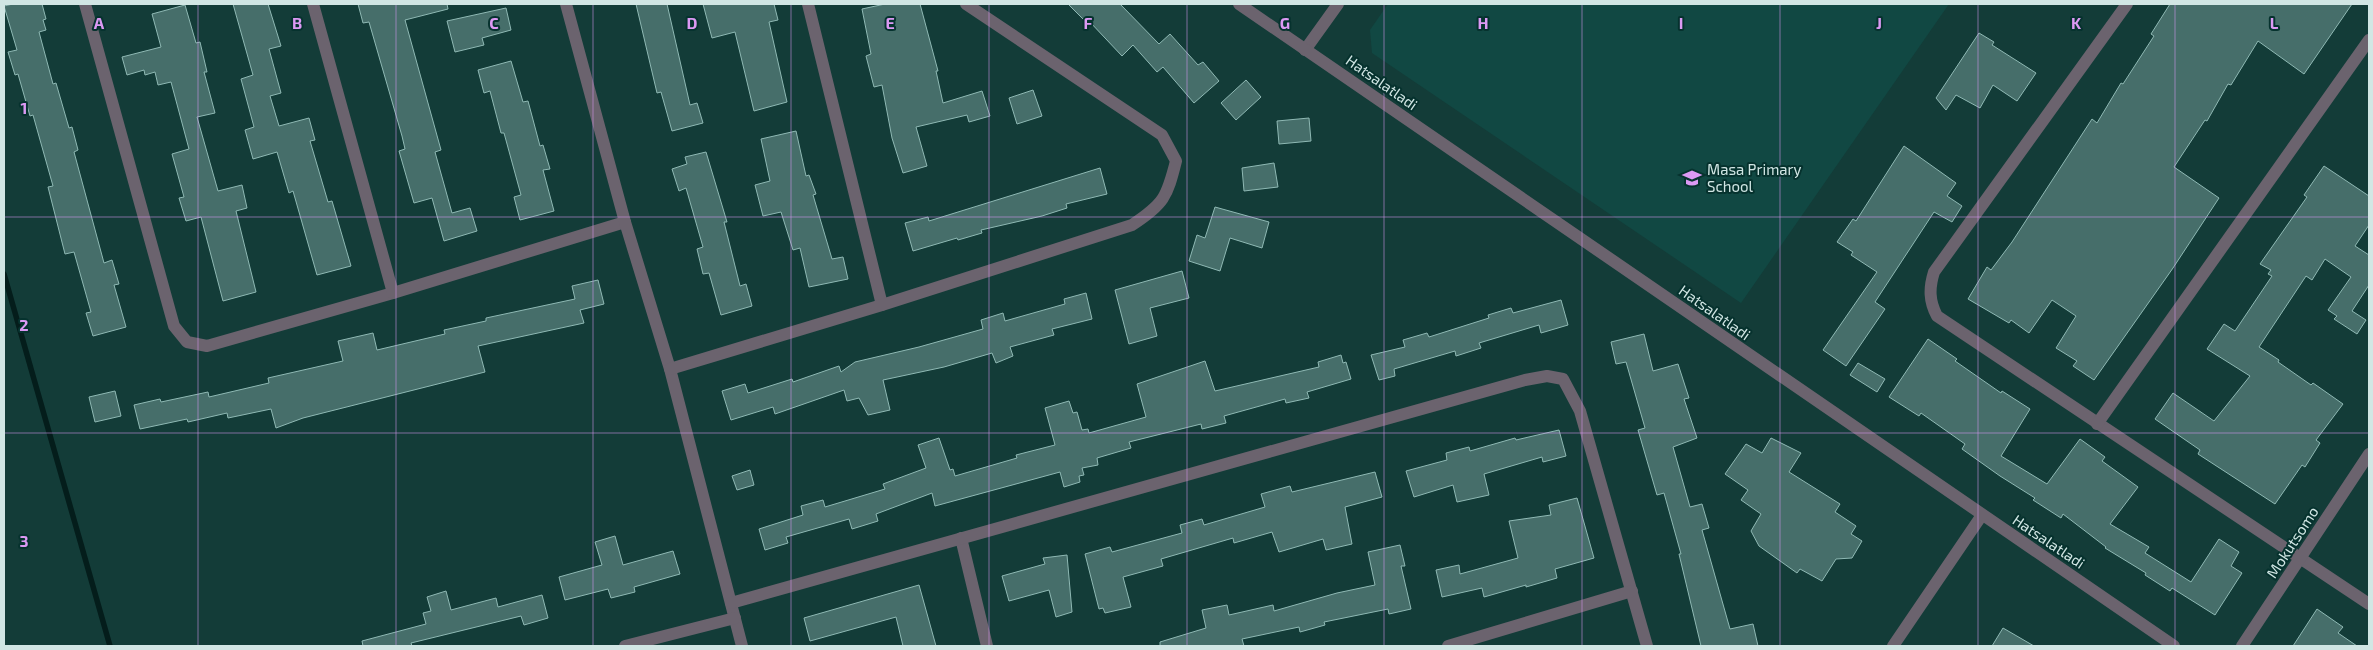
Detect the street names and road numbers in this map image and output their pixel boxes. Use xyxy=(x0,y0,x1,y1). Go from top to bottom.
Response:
street label: Hatsalatladi xyxy=(1343,51,1421,113)
street label: Hatsalatladi xyxy=(1676,281,1754,343)
street label: Mokutsomo xyxy=(2262,503,2322,581)
street label: Hatsalatladi xyxy=(2009,510,2089,572)

